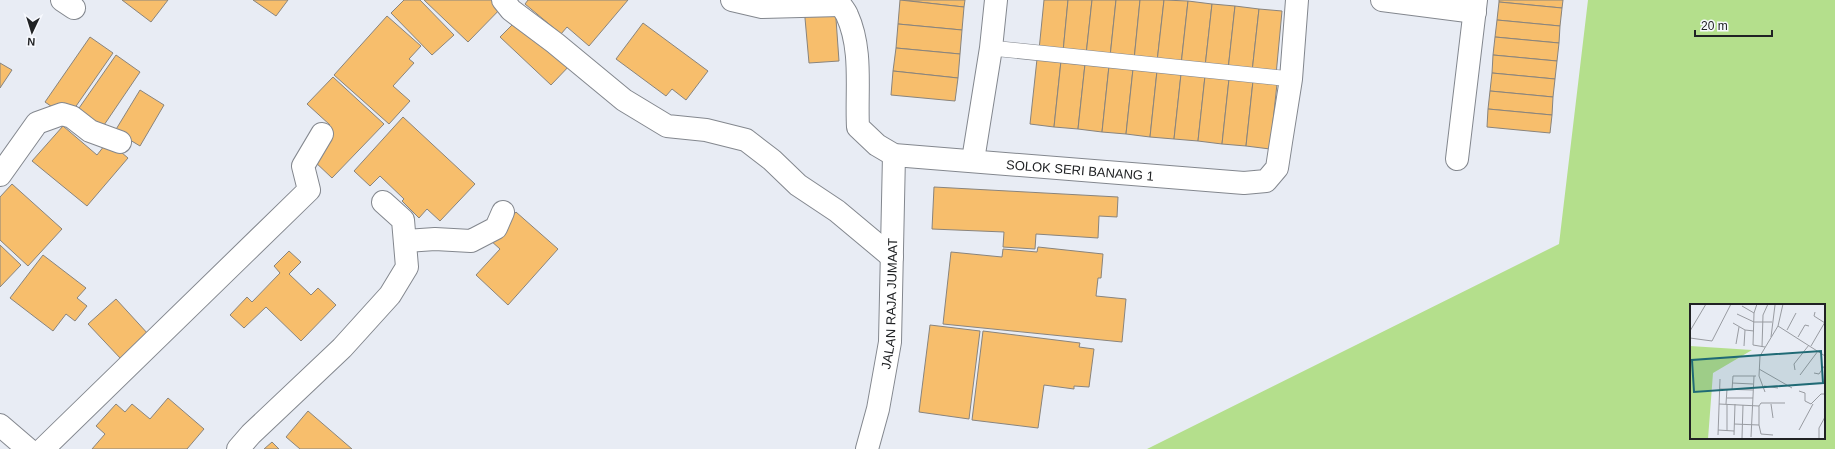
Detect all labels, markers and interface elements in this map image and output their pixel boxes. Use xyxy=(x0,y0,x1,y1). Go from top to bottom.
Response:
north arrow xyxy=(12,12,52,52)
scale bar xyxy=(1695,12,1772,38)
text: 20 m xyxy=(1701,19,1728,33)
text: N xyxy=(27,36,36,48)
street label: SOLOK SERI BANANG 1 xyxy=(1006,157,1154,184)
street label: JALAN RAJA JUMAAT xyxy=(878,238,900,370)
inset map xyxy=(1690,304,1825,439)

